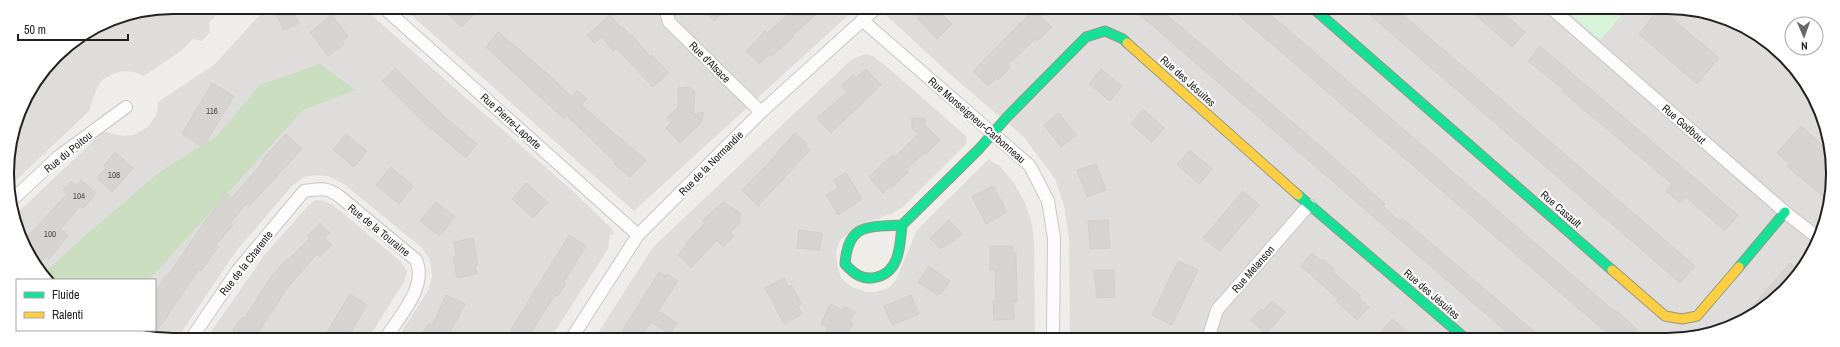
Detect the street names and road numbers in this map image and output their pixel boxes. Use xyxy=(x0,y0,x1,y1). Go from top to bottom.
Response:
street label: Rue d'Alsace xyxy=(686,38,734,86)
street label: Rue des Jésuites xyxy=(1157,52,1219,110)
street label: Rue Monseigneur-Carbonneau xyxy=(925,74,1029,166)
street label: Rue Pierre-Laporte xyxy=(478,90,544,152)
street label: Rue Godbout xyxy=(1659,101,1709,147)
street label: Rue du Poitou xyxy=(41,128,95,176)
street label: Rue de la Normandie xyxy=(676,128,746,198)
street label: Rue Casault xyxy=(1538,187,1585,231)
street label: Rue de la Touraine xyxy=(345,201,413,259)
street label: Rue de la Charente xyxy=(216,228,276,298)
street label: Rue Melanson xyxy=(1229,242,1277,296)
street label: Rue des Jésuites xyxy=(1401,266,1463,322)

